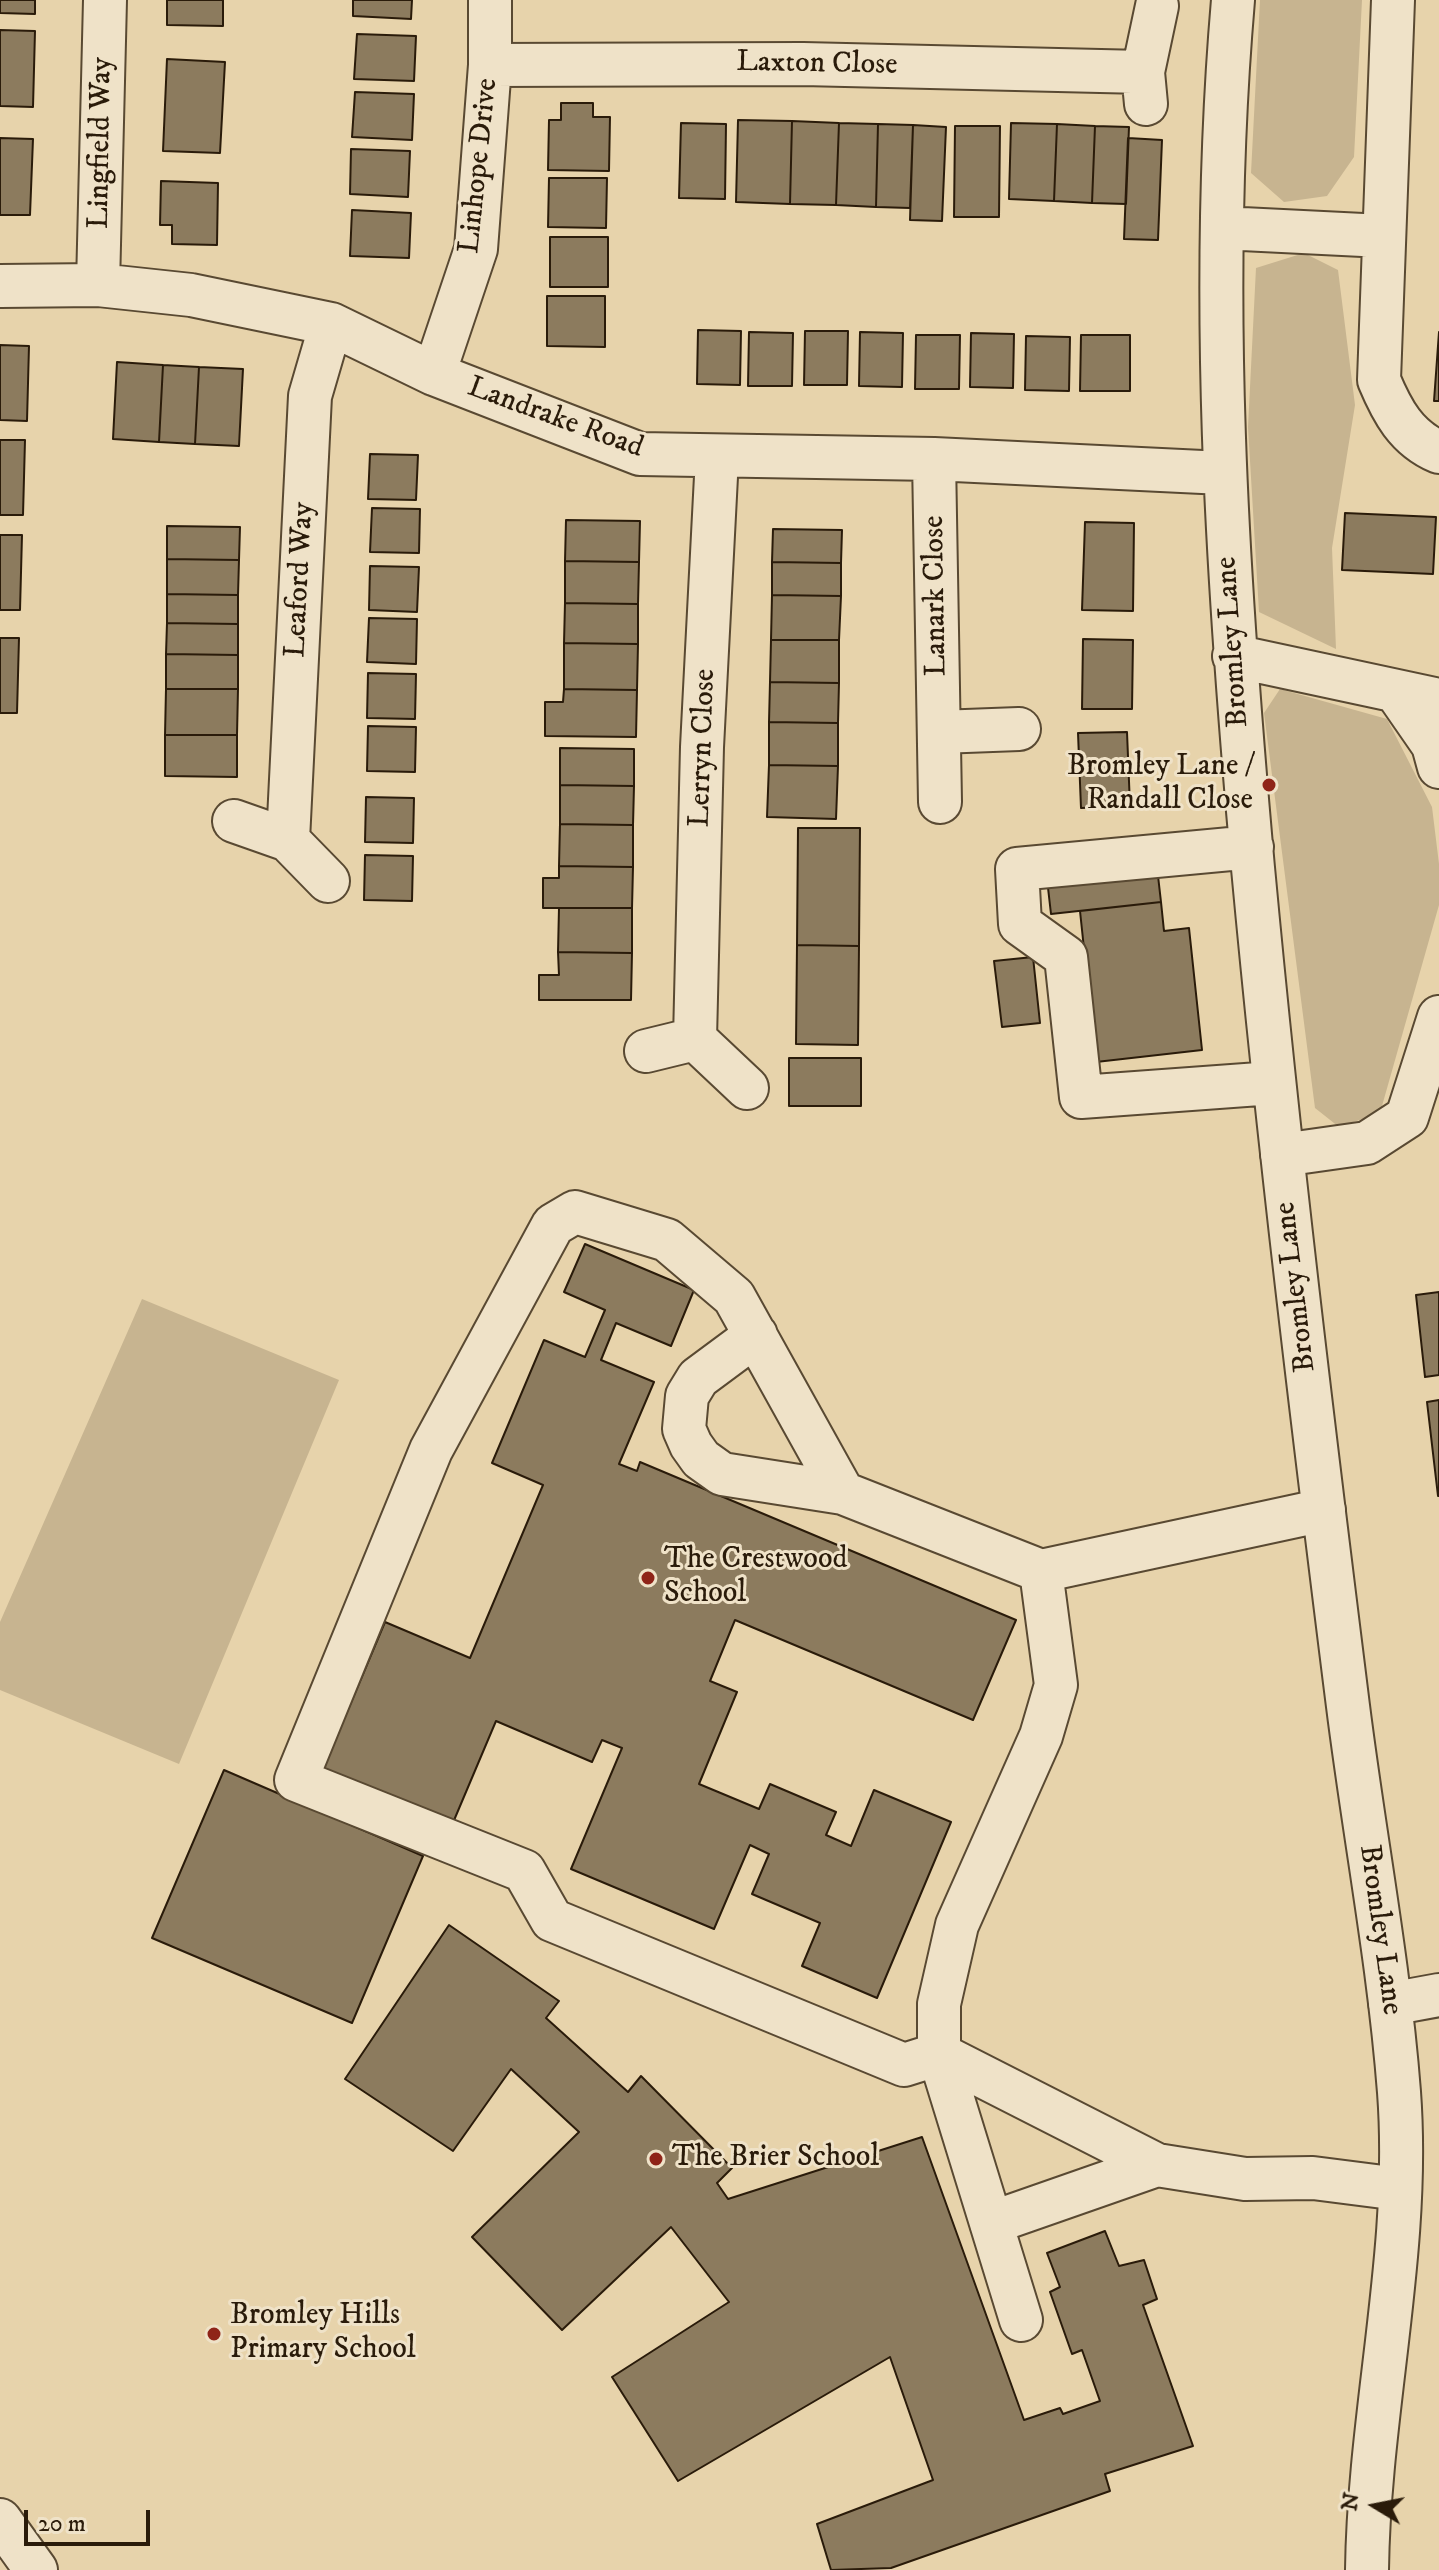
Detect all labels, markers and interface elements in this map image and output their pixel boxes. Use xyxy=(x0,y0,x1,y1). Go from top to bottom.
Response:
street label: Laxton Close xyxy=(736,46,898,84)
street label: Lingfield Way xyxy=(83,57,121,229)
street label: Linhope Drive xyxy=(453,77,507,255)
street label: Landrake Road xyxy=(462,371,648,467)
street label: Leaford Way xyxy=(279,501,323,659)
street label: Lanark Close xyxy=(918,515,956,677)
street label: Bromley Lane xyxy=(1210,555,1258,729)
street label: Lerryn Close xyxy=(683,668,725,828)
place label: Bromley Lane / Randall Close xyxy=(1067,750,1253,820)
marker: Bromley Lane / Randall Close xyxy=(1260,776,1278,794)
street label: Bromley Lane xyxy=(1269,1200,1325,1374)
place label: The Crestwood School xyxy=(664,1543,848,1614)
marker: The Crestwood School xyxy=(639,1569,657,1587)
street label: Bromley Lane xyxy=(1349,1843,1409,2017)
place label: The Brier School xyxy=(672,2141,879,2177)
marker: The Brier School xyxy=(647,2150,665,2168)
place label: Bromley Hills Primary School xyxy=(230,2299,416,2370)
marker: Bromley Hills Primary School xyxy=(205,2325,223,2343)
north arrow xyxy=(1335,2466,1415,2546)
text: N xyxy=(1336,2491,1366,2513)
scale bar xyxy=(28,2494,154,2544)
text: 20 m xyxy=(38,2509,86,2539)

